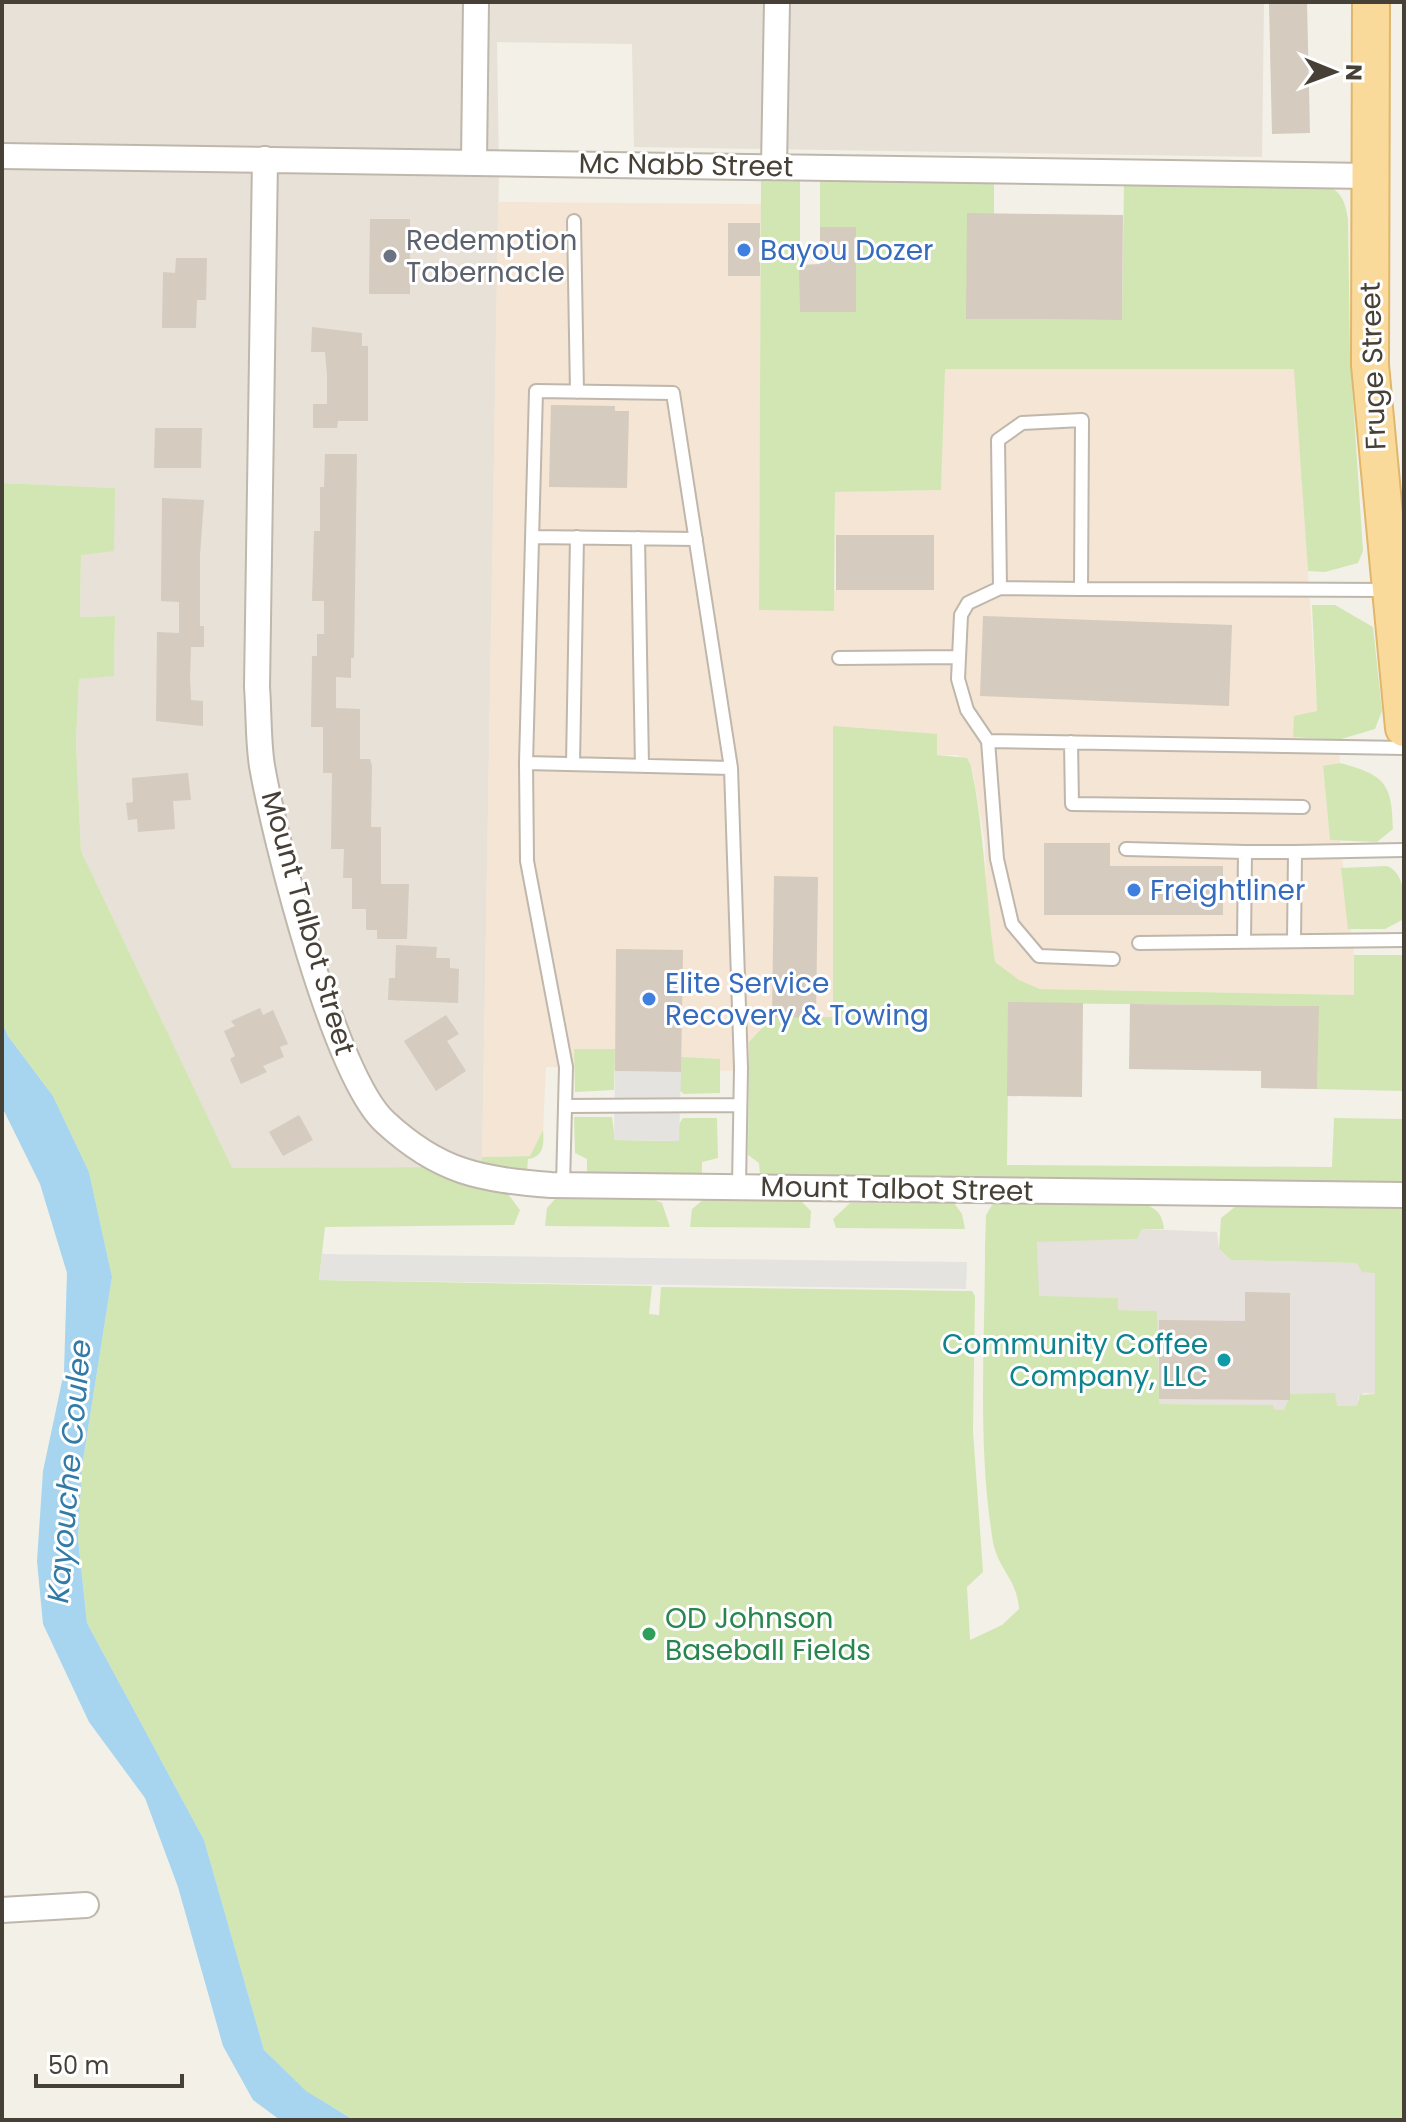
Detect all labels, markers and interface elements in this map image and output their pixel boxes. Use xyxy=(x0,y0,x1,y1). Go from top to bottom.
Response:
north arrow xyxy=(1294,32,1374,112)
text: N xyxy=(1338,64,1369,81)
street label: Mc Nabb Street xyxy=(578,144,794,186)
place label: Redemption Tabernacle xyxy=(406,221,577,292)
place label: Bayou Dozer xyxy=(760,231,933,270)
marker: Bayou Dozer xyxy=(735,241,753,259)
marker: Redemption Tabernacle xyxy=(381,247,399,265)
street label: Fruge Street xyxy=(1351,281,1395,451)
street label: Mount Talbot Street xyxy=(252,786,364,1060)
place label: Freightliner xyxy=(1150,871,1305,910)
marker: Freightliner xyxy=(1125,881,1143,899)
place label: Elite Service Recovery & Towing xyxy=(665,964,929,1035)
marker: Elite Service Recovery & Towing xyxy=(640,990,658,1008)
street label: Mount Talbot Street xyxy=(760,1167,1034,1211)
place label: Community Coffee Company, LLC xyxy=(942,1325,1208,1396)
water label: Kayouche Coulee xyxy=(36,1337,102,1605)
marker: Community Coffee Company, LLC xyxy=(1215,1351,1233,1369)
place label: OD Johnson Baseball Fields xyxy=(665,1599,871,1670)
marker: OD Johnson Baseball Fields xyxy=(640,1625,658,1643)
scale bar xyxy=(36,2038,182,2088)
text: 50 m xyxy=(48,2049,109,2082)

